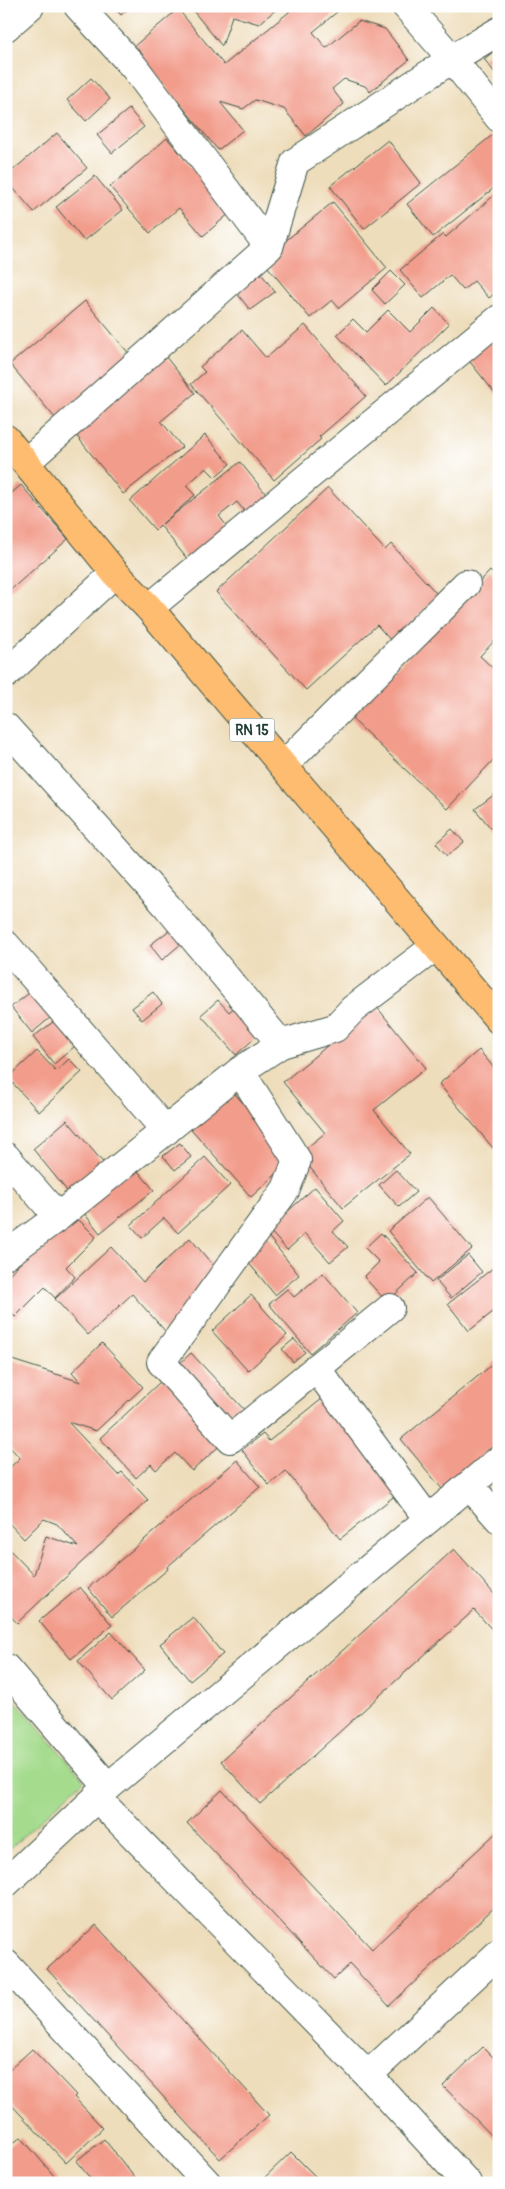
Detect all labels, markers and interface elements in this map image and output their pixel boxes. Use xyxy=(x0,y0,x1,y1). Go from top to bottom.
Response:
road number: RN 15 xyxy=(230,718,274,742)

